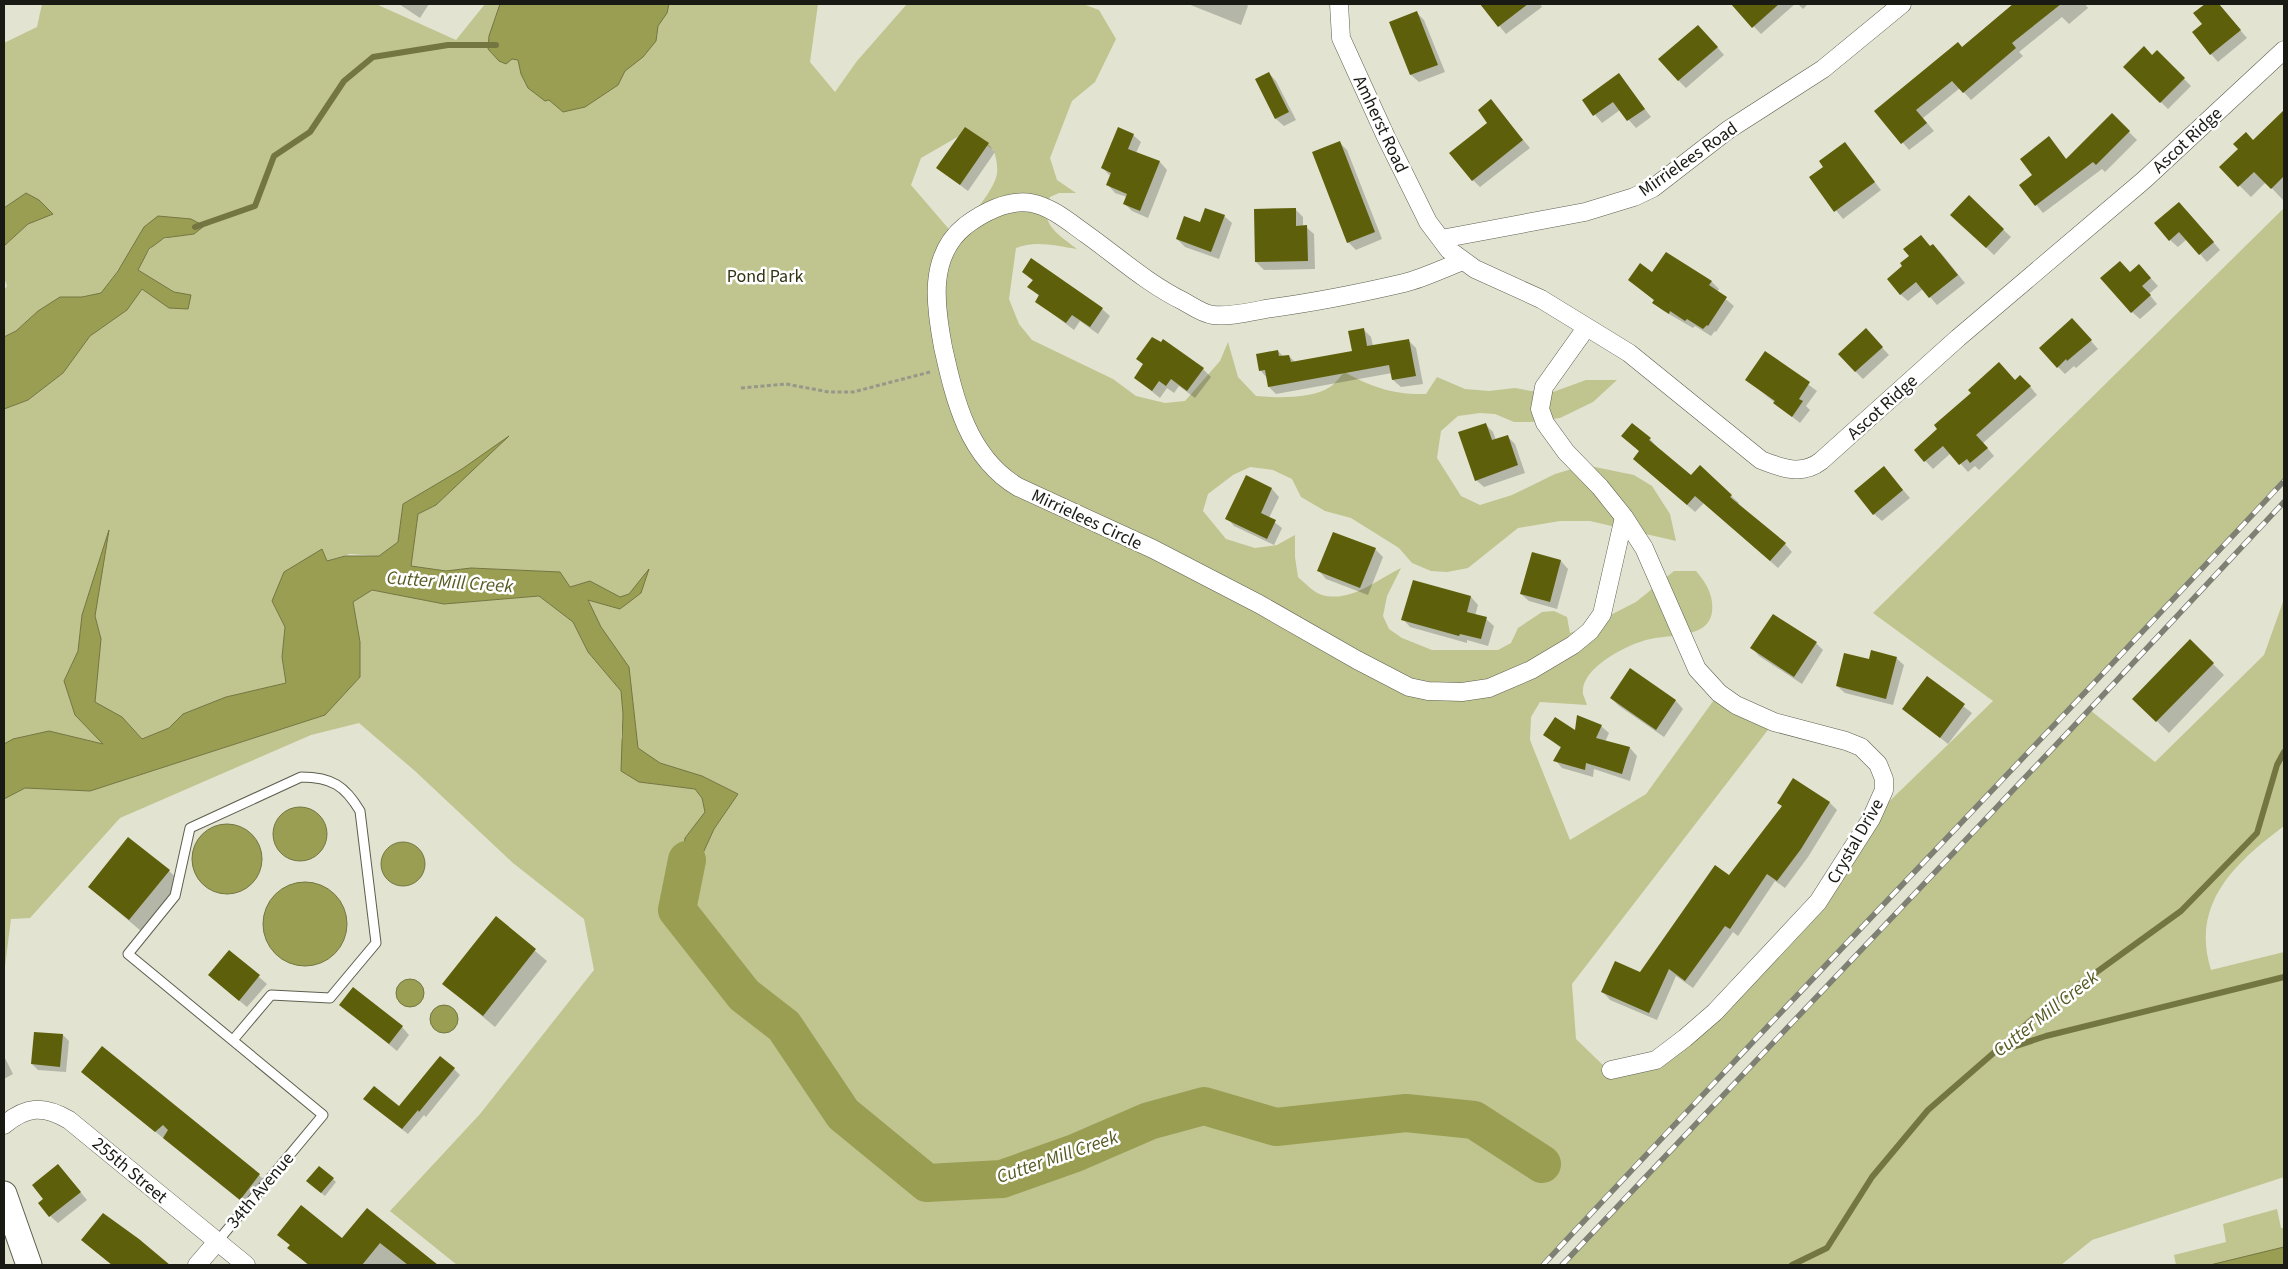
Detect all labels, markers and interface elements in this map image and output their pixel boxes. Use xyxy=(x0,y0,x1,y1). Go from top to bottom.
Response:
street label: Amherst Road xyxy=(1347,71,1414,177)
street label: Ascot Ridge xyxy=(2147,101,2228,179)
street label: Mirrielees Road xyxy=(1634,116,1743,203)
park label: Pond Park xyxy=(727,264,803,289)
street label: Ascot Ridge xyxy=(1842,369,1923,446)
street label: Mirrielees Circle xyxy=(1027,483,1146,556)
water label: Cutter Mill Creek xyxy=(386,565,515,600)
street label: Crystal Drive xyxy=(1821,794,1890,888)
water label: Cutter Mill Creek xyxy=(1988,964,2105,1064)
water label: Cutter Mill Creek xyxy=(993,1124,1123,1191)
street label: 255th Street xyxy=(87,1131,173,1209)
street label: 34th Avenue xyxy=(221,1147,300,1234)

